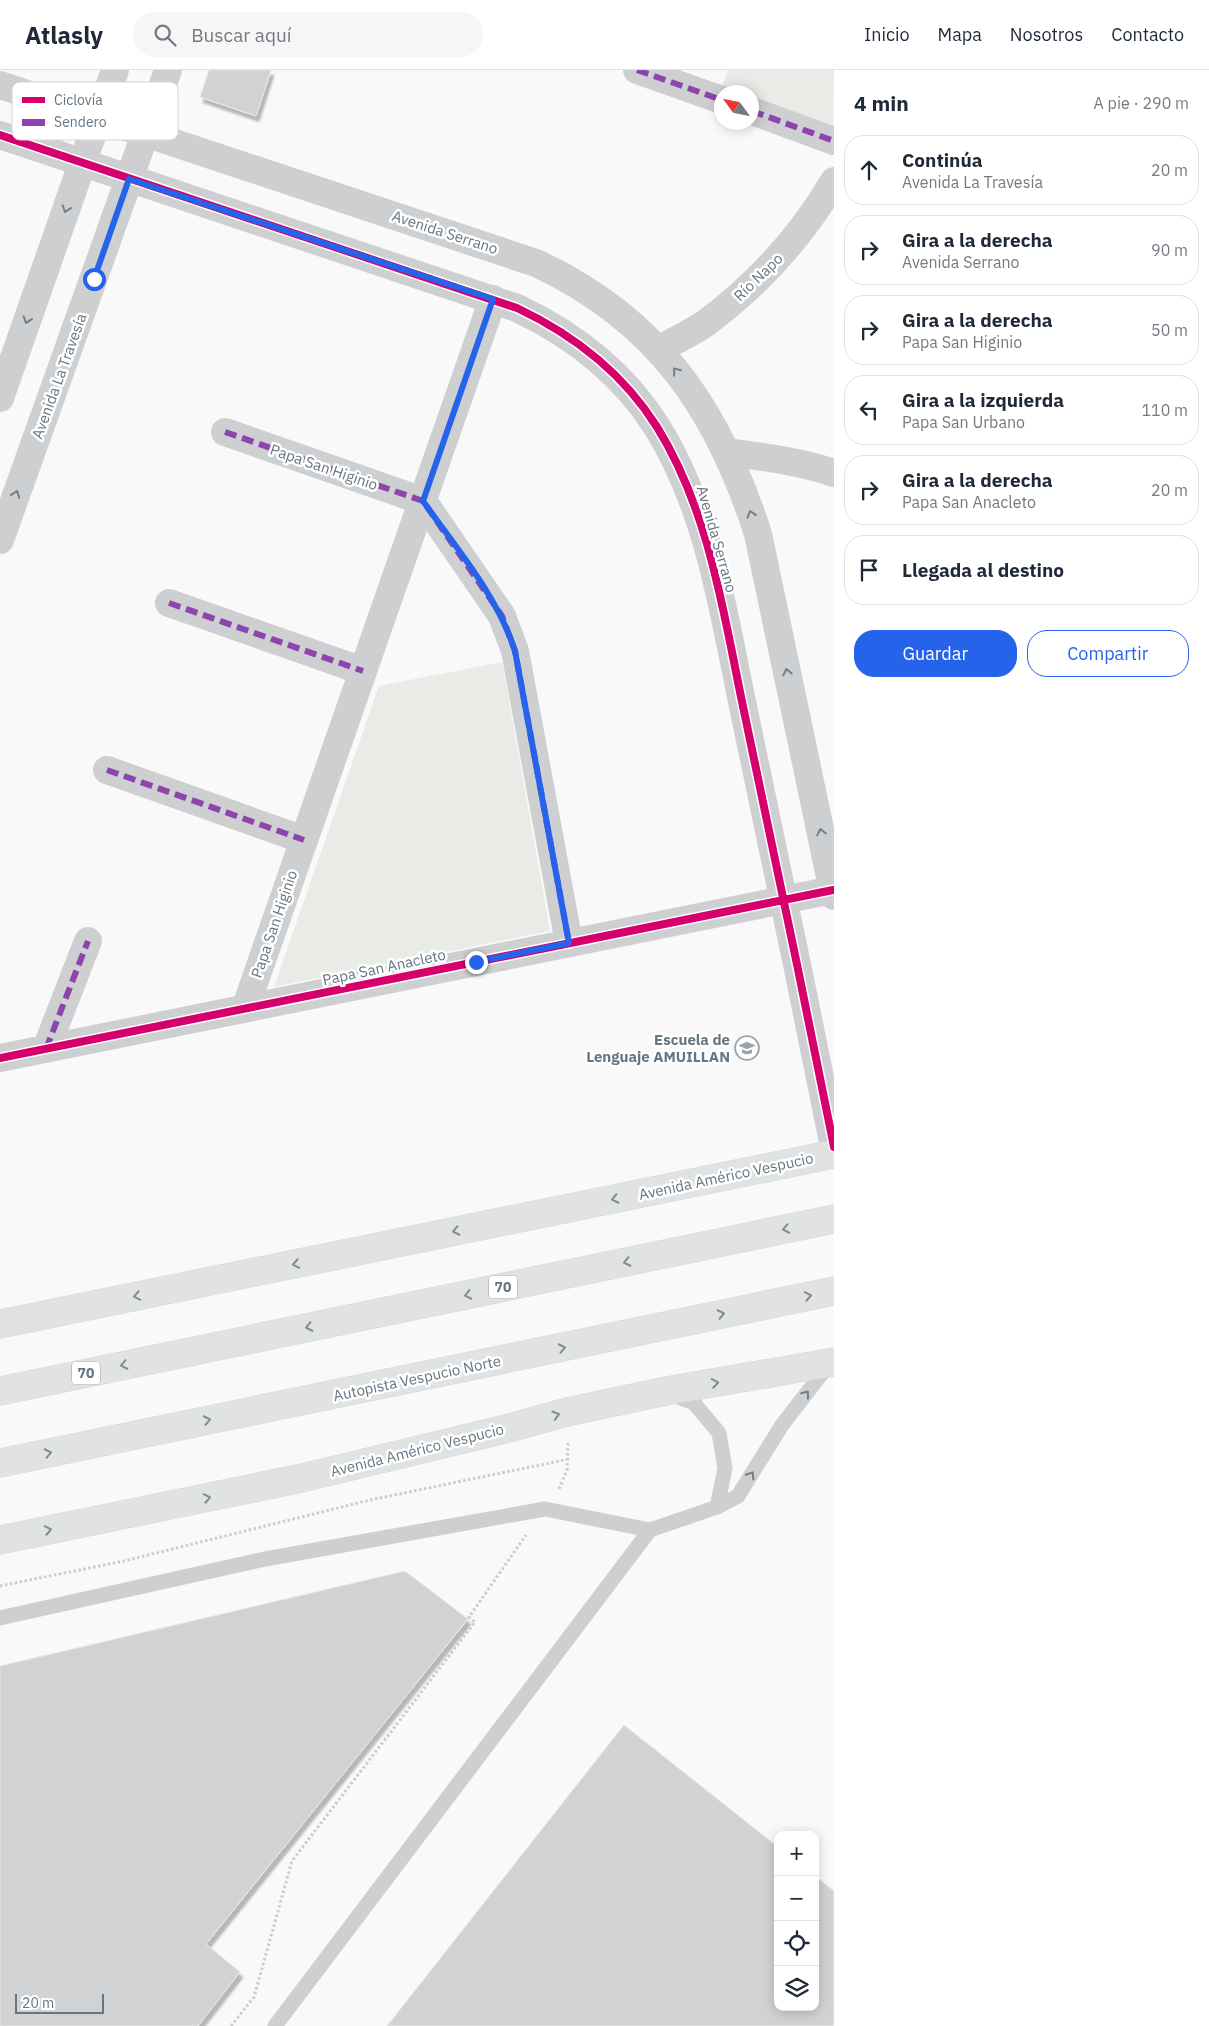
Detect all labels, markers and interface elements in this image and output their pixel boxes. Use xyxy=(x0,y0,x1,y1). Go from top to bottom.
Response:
search box xyxy=(133,12,483,57)
text: Atlasly xyxy=(25,19,103,51)
icon: search xyxy=(151,21,179,49)
text: Buscar aquí xyxy=(191,23,291,47)
text: Inicio xyxy=(864,23,910,46)
text: Mapa xyxy=(938,23,982,46)
text: Nosotros xyxy=(1010,23,1083,46)
text: Contacto xyxy=(1111,23,1184,46)
legend xyxy=(12,82,178,140)
north arrow xyxy=(714,85,759,130)
text: 4 min xyxy=(854,89,909,117)
text: Ciclovía xyxy=(54,91,103,109)
text: A pie · 290 m xyxy=(1094,93,1189,113)
text: Sendero xyxy=(54,113,107,131)
text: Continúa xyxy=(902,148,983,172)
icon: ahead xyxy=(855,156,883,184)
text: 20 m xyxy=(1151,160,1188,180)
text: Avenida La Travesía xyxy=(902,172,1043,192)
one-way arrow xyxy=(62,204,72,212)
street label: Avenida Serrano xyxy=(390,206,500,258)
text: Gira a la derecha xyxy=(902,228,1053,252)
icon: right xyxy=(855,236,883,264)
text: 90 m xyxy=(1151,240,1188,260)
street label: Río Napo xyxy=(729,249,787,305)
text: Avenida Serrano xyxy=(902,252,1020,272)
route start xyxy=(83,268,106,291)
text: Gira a la derecha xyxy=(902,308,1053,332)
street label: Avenida La Travesía xyxy=(27,311,91,441)
one-way arrow xyxy=(23,315,33,324)
icon: right xyxy=(855,316,883,344)
text: 50 m xyxy=(1151,320,1188,340)
text: Papa San Higinio xyxy=(902,332,1022,352)
one-way arrow xyxy=(674,368,682,377)
text: Gira a la izquierda xyxy=(902,388,1064,412)
icon: left xyxy=(855,396,883,424)
text: 110 m xyxy=(1141,400,1188,420)
text: Papa San Urbano xyxy=(902,412,1025,432)
street label: Papa San Higinio xyxy=(268,440,380,494)
text: Gira a la derecha xyxy=(902,468,1053,492)
icon: right xyxy=(855,476,883,504)
text: 20 m xyxy=(1151,480,1188,500)
street label: Avenida Serrano xyxy=(693,483,741,595)
one-way arrow xyxy=(11,490,21,499)
text: Papa San Anacleto xyxy=(902,492,1036,512)
one-way arrow xyxy=(747,510,757,519)
icon: arrive xyxy=(855,556,883,584)
text: Llegada al destino xyxy=(902,558,1064,582)
button: Guardar xyxy=(854,630,1017,677)
button: Compartir xyxy=(1027,630,1189,677)
one-way arrow xyxy=(782,668,793,677)
one-way arrow xyxy=(816,827,826,836)
street label: Papa San Higinio xyxy=(247,868,301,980)
street label: Papa San Anacleto xyxy=(321,945,447,989)
route end xyxy=(465,951,488,974)
place label: Escuela de Lenguaje AMUILLAN xyxy=(586,1030,730,1066)
school or university icon: Escuela de Lenguaje AMUILLAN xyxy=(734,1035,760,1061)
street label: Avenida Américo Vespucio xyxy=(637,1148,815,1204)
one-way arrow xyxy=(610,1193,619,1203)
one-way arrow xyxy=(782,1223,791,1234)
one-way arrow xyxy=(451,1226,460,1236)
one-way arrow xyxy=(623,1256,632,1267)
one-way arrow xyxy=(292,1258,301,1268)
road number: 70 xyxy=(489,1276,517,1298)
one-way arrow xyxy=(463,1289,472,1299)
one-way arrow xyxy=(133,1290,142,1301)
one-way arrow xyxy=(803,1292,812,1302)
one-way arrow xyxy=(717,1309,726,1320)
one-way arrow xyxy=(304,1321,313,1332)
one-way arrow xyxy=(558,1343,567,1353)
street label: Autopista Vespucio Norte xyxy=(331,1351,503,1405)
one-way arrow xyxy=(119,1360,128,1370)
road number: 70 xyxy=(72,1362,100,1385)
one-way arrow xyxy=(710,1378,719,1388)
one-way arrow xyxy=(801,1391,809,1400)
one-way arrow xyxy=(551,1410,559,1420)
one-way arrow xyxy=(203,1416,211,1426)
street label: Avenida Américo Vespucio xyxy=(328,1419,506,1481)
one-way arrow xyxy=(43,1448,52,1459)
one-way arrow xyxy=(745,1471,755,1480)
one-way arrow xyxy=(203,1493,212,1504)
one-way arrow xyxy=(43,1525,52,1536)
map controls xyxy=(774,1831,819,2011)
button: + xyxy=(774,1831,819,1876)
button: − xyxy=(774,1876,819,1921)
button: locate xyxy=(774,1921,819,1966)
button: layers xyxy=(774,1966,819,2011)
scale bar xyxy=(15,1991,104,2014)
text: 20 m xyxy=(22,1994,54,2012)

